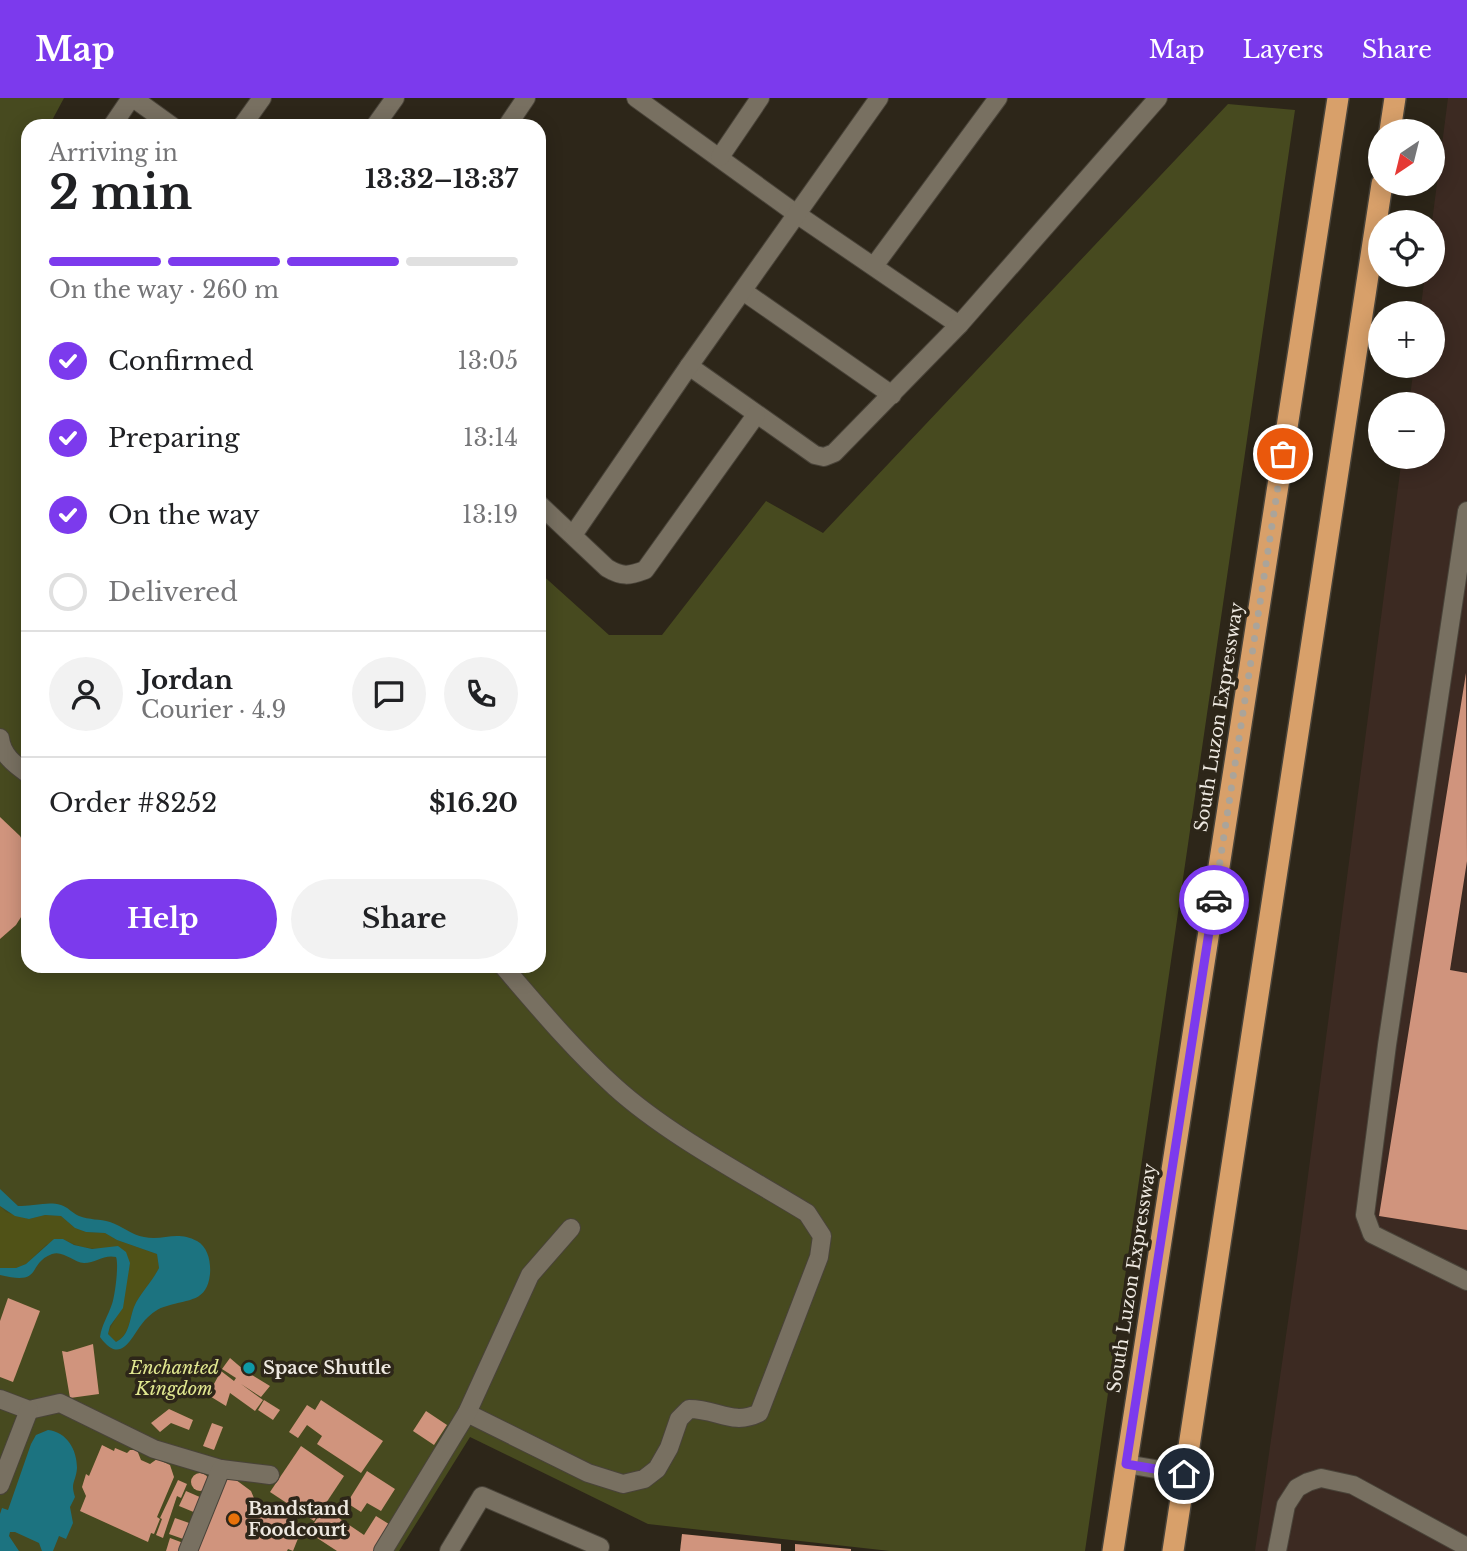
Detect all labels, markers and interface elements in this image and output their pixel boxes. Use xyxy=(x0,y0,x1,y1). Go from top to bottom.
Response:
text: Map xyxy=(35,29,115,70)
text: Map xyxy=(1149,35,1205,64)
text: Layers xyxy=(1243,35,1324,64)
text: Share xyxy=(1362,35,1432,64)
north arrow xyxy=(1368,119,1446,196)
map controls xyxy=(1368,119,1445,469)
text: Arriving in xyxy=(49,139,178,167)
text: 13:32–13:37 xyxy=(365,163,518,195)
text: 2 min xyxy=(49,164,192,221)
button: locate xyxy=(1368,210,1445,287)
text: On the way · 260 m xyxy=(49,276,279,304)
button: + xyxy=(1368,301,1445,378)
icon: check xyxy=(49,342,87,380)
text: Confirmed xyxy=(108,345,253,377)
text: 13:05 xyxy=(458,347,518,375)
button: − xyxy=(1368,392,1445,469)
icon: check xyxy=(49,419,87,457)
text: Preparing xyxy=(108,422,240,454)
text: 13:14 xyxy=(463,424,518,452)
pin xyxy=(1253,424,1313,484)
icon: bag xyxy=(1264,435,1302,473)
icon: check xyxy=(49,496,87,534)
text: On the way xyxy=(108,499,260,531)
text: 13:19 xyxy=(462,501,518,529)
text: Delivered xyxy=(108,576,238,608)
street label: South Luzon Expressway xyxy=(1190,600,1248,833)
button: person xyxy=(49,657,123,731)
button: chat xyxy=(352,657,426,731)
button: phone xyxy=(444,657,518,731)
text: Jordan xyxy=(141,664,233,696)
text: Courier · 4.9 xyxy=(141,696,286,724)
text: Order #8252 xyxy=(49,787,217,819)
text: $16.20 xyxy=(429,787,518,819)
courier xyxy=(1179,865,1249,935)
button: Help xyxy=(49,879,277,959)
button: Share xyxy=(291,879,518,959)
icon: car xyxy=(1195,881,1233,919)
street label: South Luzon Expressway xyxy=(1103,1161,1161,1394)
park label: Enchanted Kingdom xyxy=(128,1357,219,1400)
place label: Space Shuttle xyxy=(263,1357,391,1379)
marker: Space Shuttle xyxy=(241,1360,257,1376)
pin xyxy=(1154,1444,1214,1504)
icon: home xyxy=(1165,1455,1203,1493)
place label: Bandstand Foodcourt xyxy=(248,1498,350,1541)
marker: Bandstand Foodcourt xyxy=(226,1511,242,1527)

